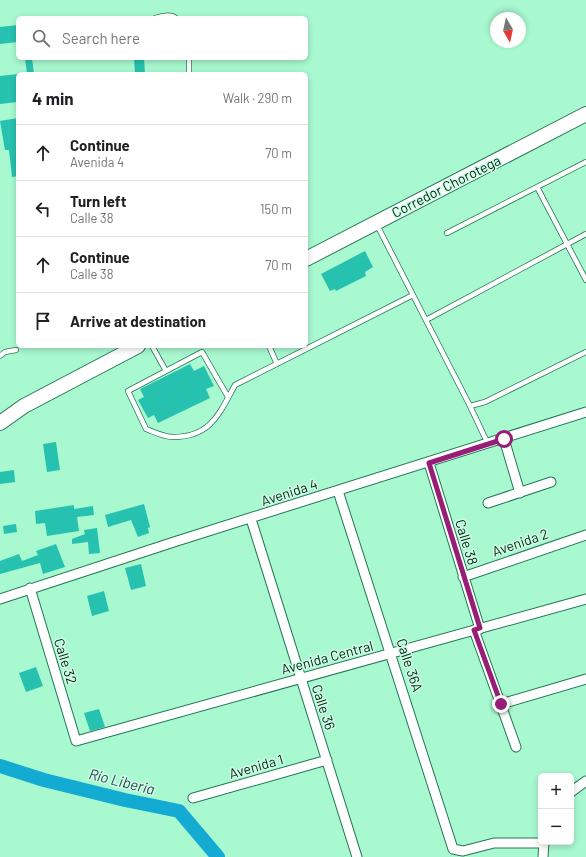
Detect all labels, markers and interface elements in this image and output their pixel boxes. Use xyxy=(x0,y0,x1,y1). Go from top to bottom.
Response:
north arrow xyxy=(490,12,526,48)
search box xyxy=(16,16,308,60)
icon: search xyxy=(30,27,52,49)
text: Search here xyxy=(62,29,140,47)
text: 4 min xyxy=(32,88,74,108)
text: Walk · 290 m xyxy=(223,90,292,106)
text: Continue xyxy=(70,136,130,154)
icon: ahead xyxy=(32,142,54,164)
text: 70 m xyxy=(265,145,292,161)
street label: Corredor Chorotega xyxy=(389,151,503,221)
text: Avenida 4 xyxy=(70,154,124,170)
text: Turn left xyxy=(70,192,126,210)
icon: left xyxy=(32,198,54,220)
text: 150 m xyxy=(260,201,292,217)
text: Calle 38 xyxy=(70,210,113,226)
text: Continue xyxy=(70,248,130,266)
icon: ahead xyxy=(32,254,54,276)
text: 70 m xyxy=(265,257,292,273)
text: Calle 38 xyxy=(70,266,113,282)
icon: arrive xyxy=(32,310,54,332)
text: Arrive at destination xyxy=(70,312,206,330)
route start xyxy=(495,430,513,448)
street label: Avenida 4 xyxy=(259,475,319,509)
street label: Calle 38 xyxy=(452,517,482,567)
street label: Avenida 2 xyxy=(490,524,550,560)
street label: Calle 32 xyxy=(51,636,81,686)
street label: Calle 36A xyxy=(393,636,427,694)
street label: Avenida Central xyxy=(279,637,375,677)
street label: Calle 36 xyxy=(309,682,339,732)
route end xyxy=(492,695,510,713)
street label: Avenida 1 xyxy=(227,750,285,782)
water label: Río Liberia xyxy=(87,764,157,798)
map controls xyxy=(538,773,574,845)
button: + xyxy=(538,773,574,809)
button: − xyxy=(538,809,574,845)

